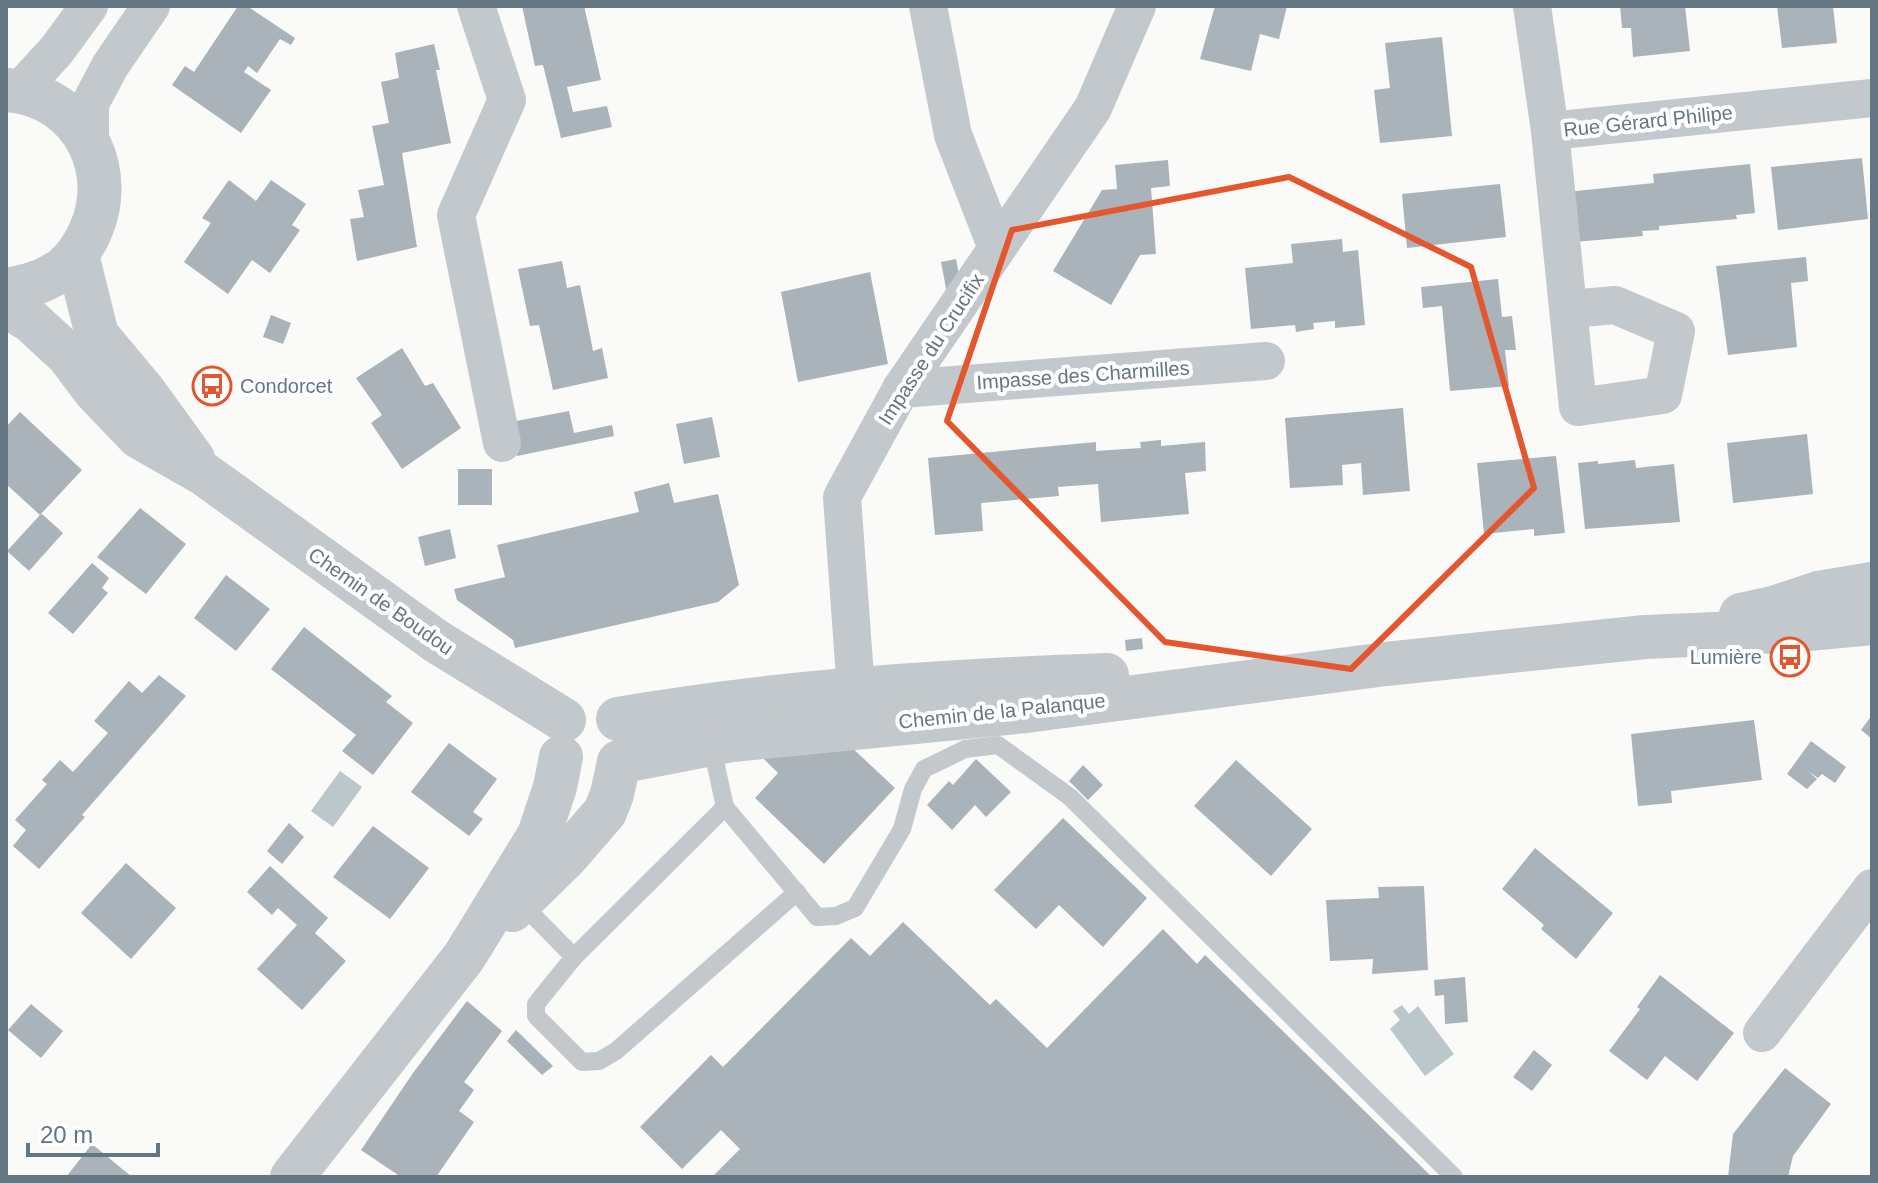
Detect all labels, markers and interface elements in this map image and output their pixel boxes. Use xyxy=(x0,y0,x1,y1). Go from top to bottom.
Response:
street label: Rue Gérard Philipe xyxy=(1562,101,1734,141)
street label: Impasse du Crucifix xyxy=(874,269,988,429)
street label: Impasse des Charmilles xyxy=(976,357,1190,393)
bus stop icon: Condorcet xyxy=(191,365,233,407)
place label: Condorcet xyxy=(240,375,333,397)
street label: Chemin de Boudou xyxy=(305,543,457,659)
bus stop icon: Lumière xyxy=(1769,636,1811,678)
place label: Lumière xyxy=(1690,646,1762,668)
street label: Chemin de la Palanque xyxy=(897,689,1107,733)
scale bar xyxy=(28,1107,158,1157)
text: 20 m xyxy=(40,1121,93,1148)

